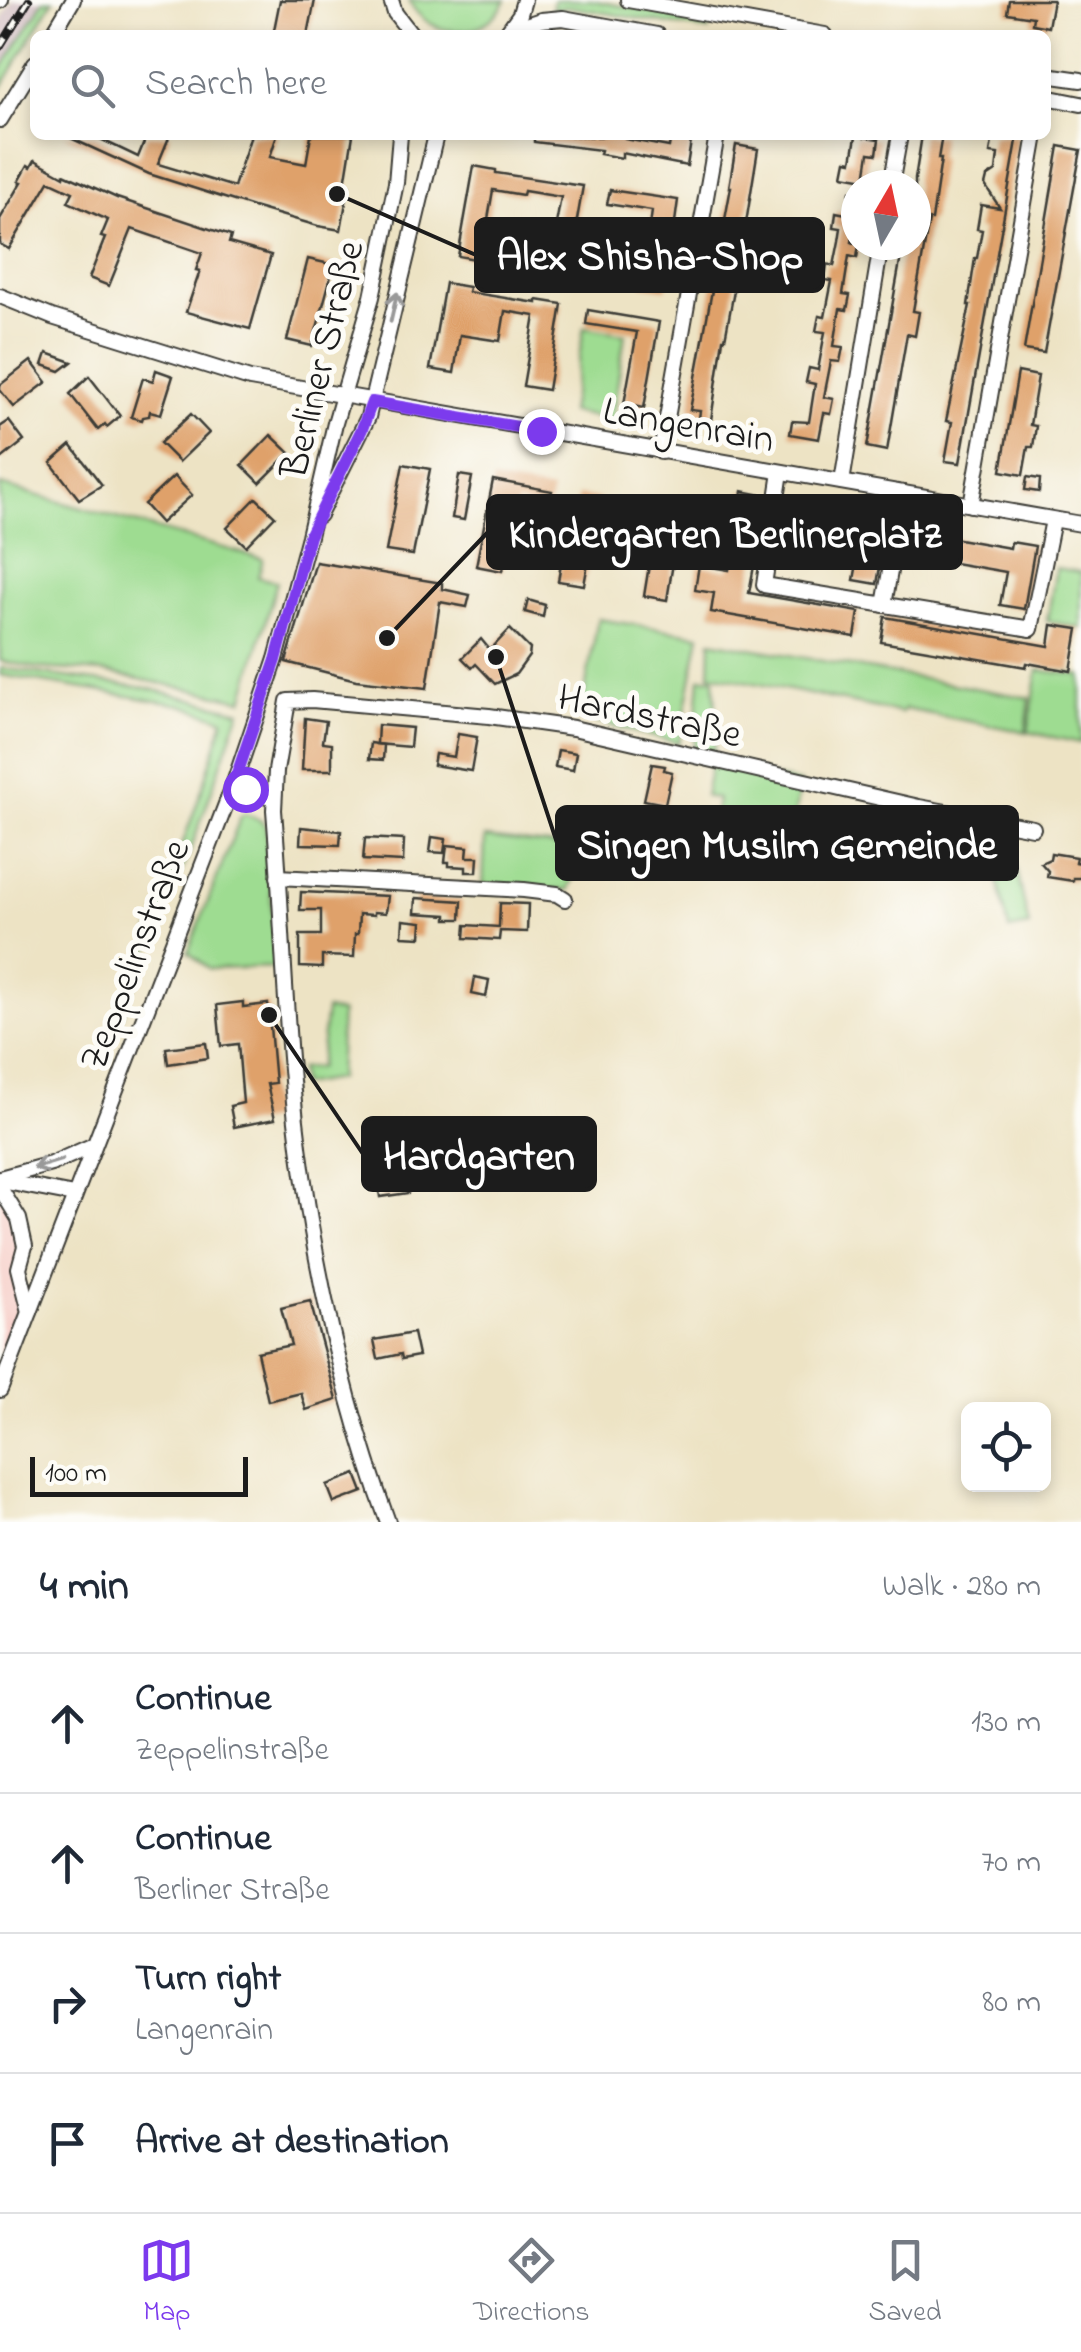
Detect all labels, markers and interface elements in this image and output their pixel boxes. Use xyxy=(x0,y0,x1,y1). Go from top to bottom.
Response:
search box xyxy=(30,30,1051,140)
text: Search here xyxy=(145,57,327,113)
icon: search xyxy=(65,58,120,113)
north arrow xyxy=(841,170,931,260)
callout: Alex Shisha-Shop xyxy=(476,219,823,291)
text: Alex Shisha-Shop xyxy=(497,228,803,289)
street label: Berliner Straße xyxy=(266,235,382,486)
one-way arrow xyxy=(386,292,404,324)
street label: Langenrain xyxy=(598,383,778,471)
route end xyxy=(519,409,565,455)
callout: Kindergarten Berlinerplatz xyxy=(488,496,961,568)
text: Kindergarten Berlinerplatz xyxy=(508,506,943,568)
street label: Hardstraße xyxy=(552,670,746,767)
route start xyxy=(223,767,269,813)
callout: Singen Musilm Gemeinde xyxy=(557,807,1017,879)
text: Singen Musilm Gemeinde xyxy=(577,817,998,879)
street label: Zeppelinstraße xyxy=(66,832,208,1079)
callout: Hardgarten xyxy=(363,1118,595,1190)
text: Hardgarten xyxy=(383,1128,575,1190)
one-way arrow xyxy=(33,1157,64,1175)
map controls xyxy=(961,1402,1051,1492)
button: locate xyxy=(961,1402,1051,1492)
scale bar xyxy=(30,1452,248,1496)
text: 100 m xyxy=(45,1454,107,1495)
text: 4 min xyxy=(40,1557,129,1618)
text: Walk · 280 m xyxy=(882,1564,1041,1611)
text: Continue xyxy=(135,1672,271,1728)
icon: ahead xyxy=(40,1696,95,1751)
text: 130 m xyxy=(971,1700,1041,1747)
text: Zeppelinstraße xyxy=(135,1728,329,1775)
text: Continue xyxy=(135,1812,271,1868)
icon: ahead xyxy=(40,1836,95,1891)
text: 70 m xyxy=(981,1840,1041,1887)
text: Berliner Straße xyxy=(135,1868,330,1915)
text: Turn right xyxy=(135,1952,281,2008)
icon: right xyxy=(40,1976,95,2031)
text: 80 m xyxy=(982,1980,1041,2027)
text: Langenrain xyxy=(135,2008,273,2055)
text: Arrive at destination xyxy=(135,2115,449,2171)
icon: arrive xyxy=(40,2116,95,2171)
tab: Map xyxy=(139,2233,194,2334)
tab: Directions xyxy=(473,2233,590,2334)
tab: Saved xyxy=(869,2233,942,2334)

